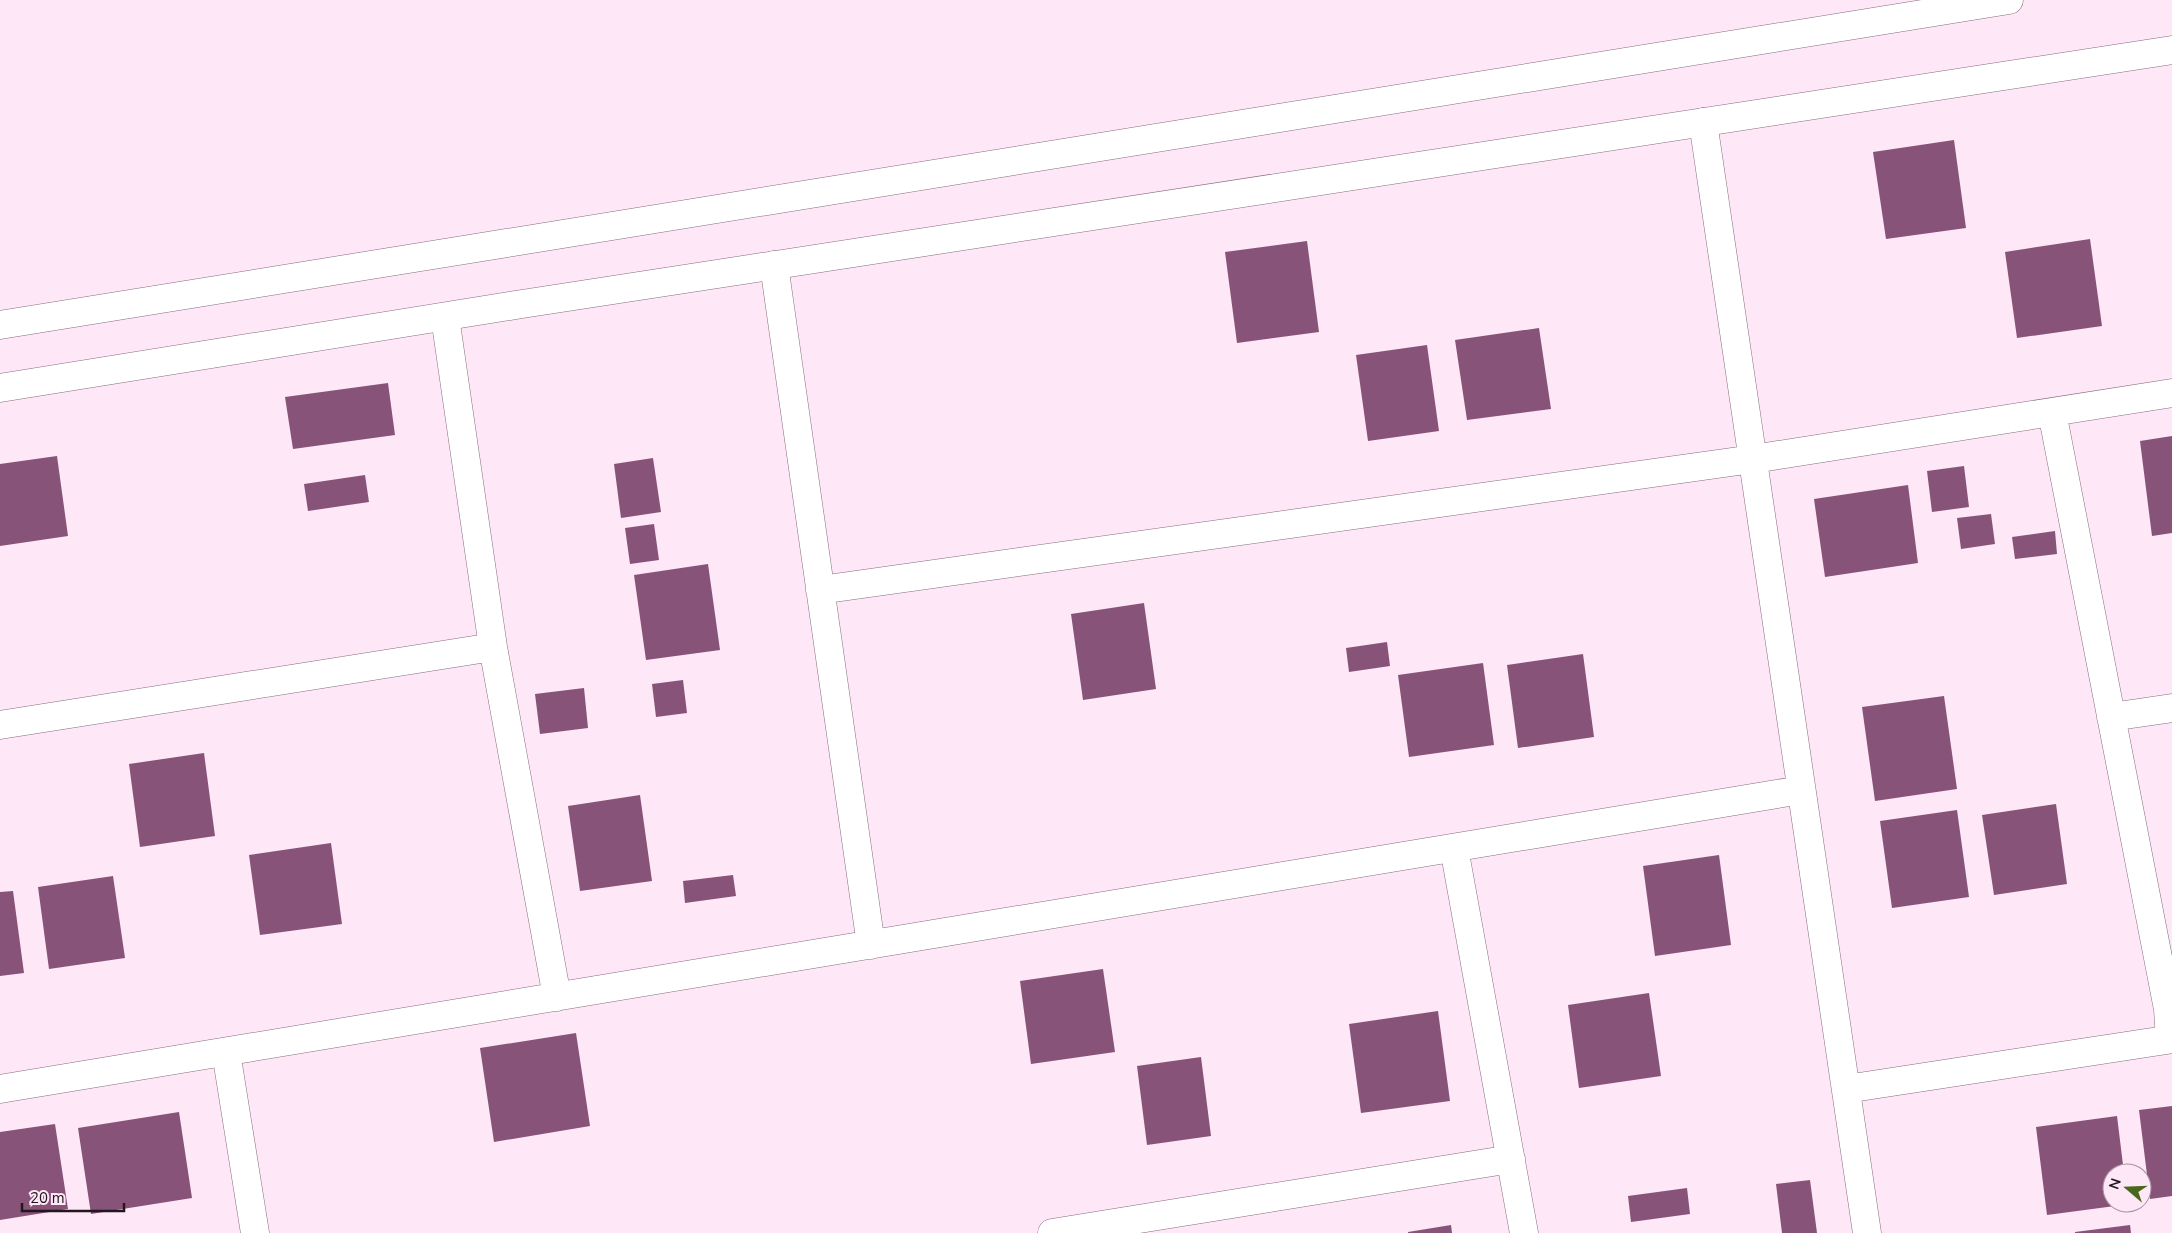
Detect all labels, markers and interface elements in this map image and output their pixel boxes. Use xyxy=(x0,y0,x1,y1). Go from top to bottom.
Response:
north arrow xyxy=(2102,1163,2152,1213)
text: N xyxy=(2104,1176,2126,1192)
scale bar xyxy=(22,1180,125,1212)
text: 20 m xyxy=(30,1188,65,1208)

